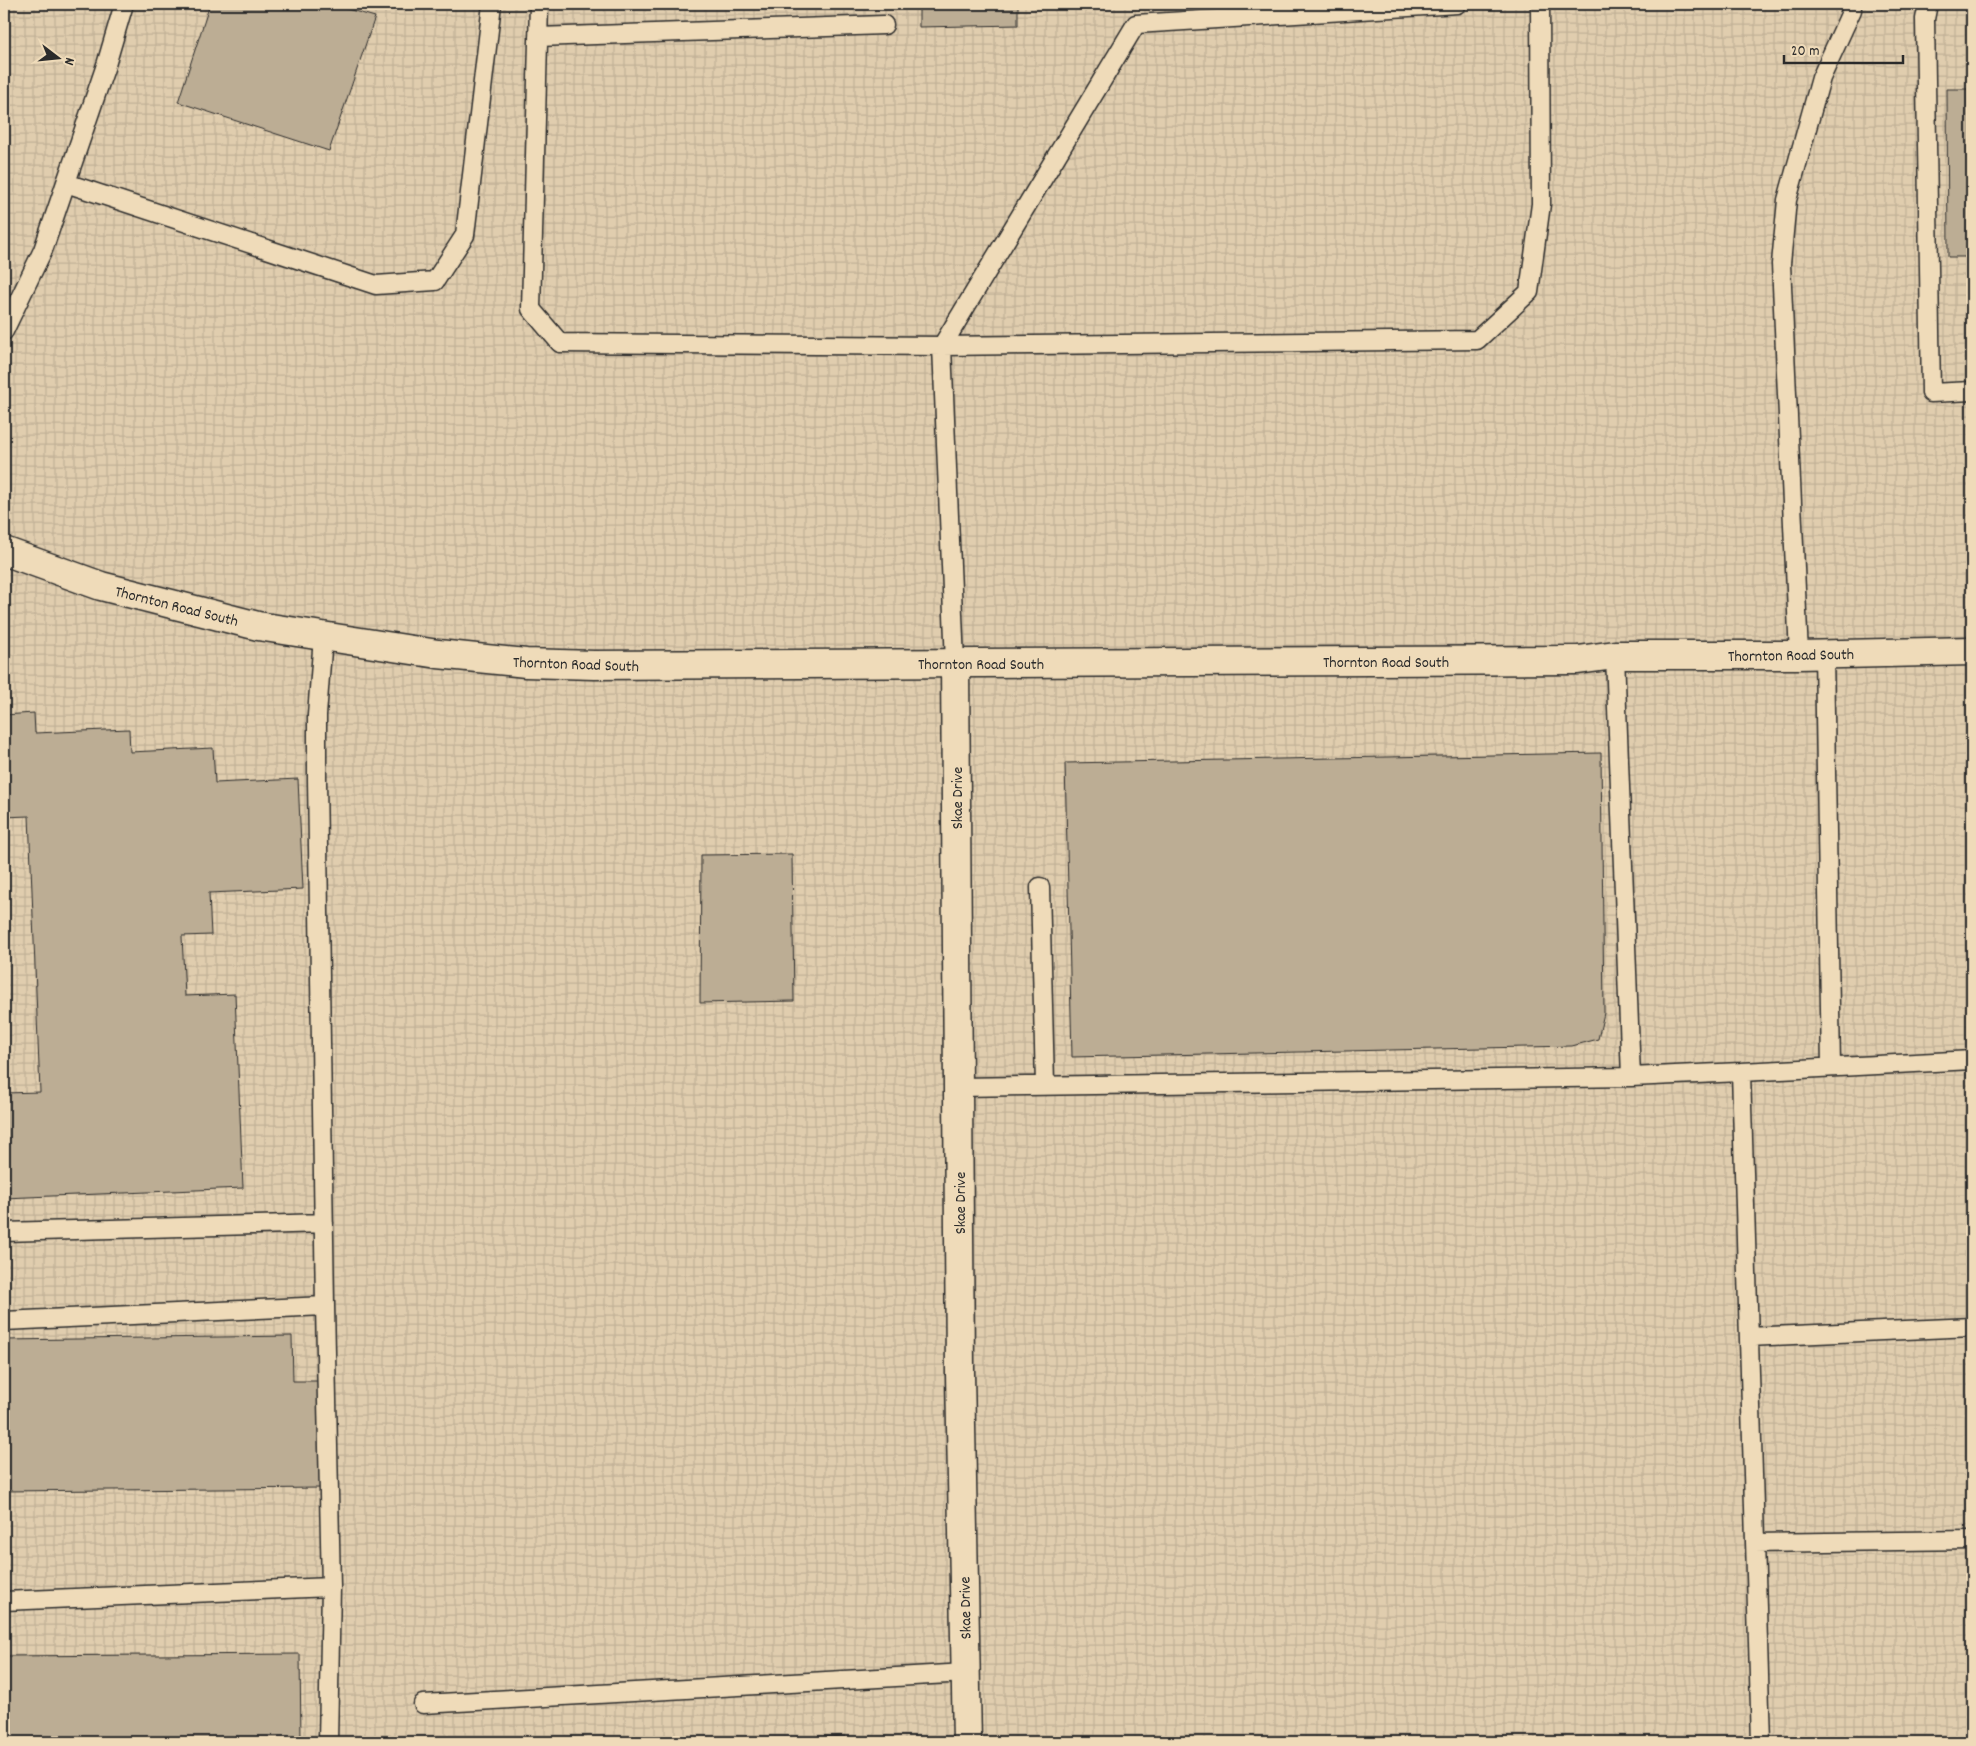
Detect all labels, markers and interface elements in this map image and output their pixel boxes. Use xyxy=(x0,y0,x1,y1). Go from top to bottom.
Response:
north arrow xyxy=(32,32,82,82)
scale bar xyxy=(1784,32,1902,64)
text: 20 m xyxy=(1791,41,1819,63)
text: N xyxy=(58,55,79,67)
street label: Thornton Road South xyxy=(112,581,240,634)
street label: Thornton Road South xyxy=(1728,644,1854,669)
street label: Thornton Road South xyxy=(512,652,639,679)
street label: Thornton Road South xyxy=(1323,652,1449,675)
street label: Thornton Road South xyxy=(918,654,1044,677)
street label: Skae Drive xyxy=(947,767,970,829)
street label: Skae Drive xyxy=(950,1172,973,1234)
street label: Skae Drive xyxy=(954,1576,979,1639)

